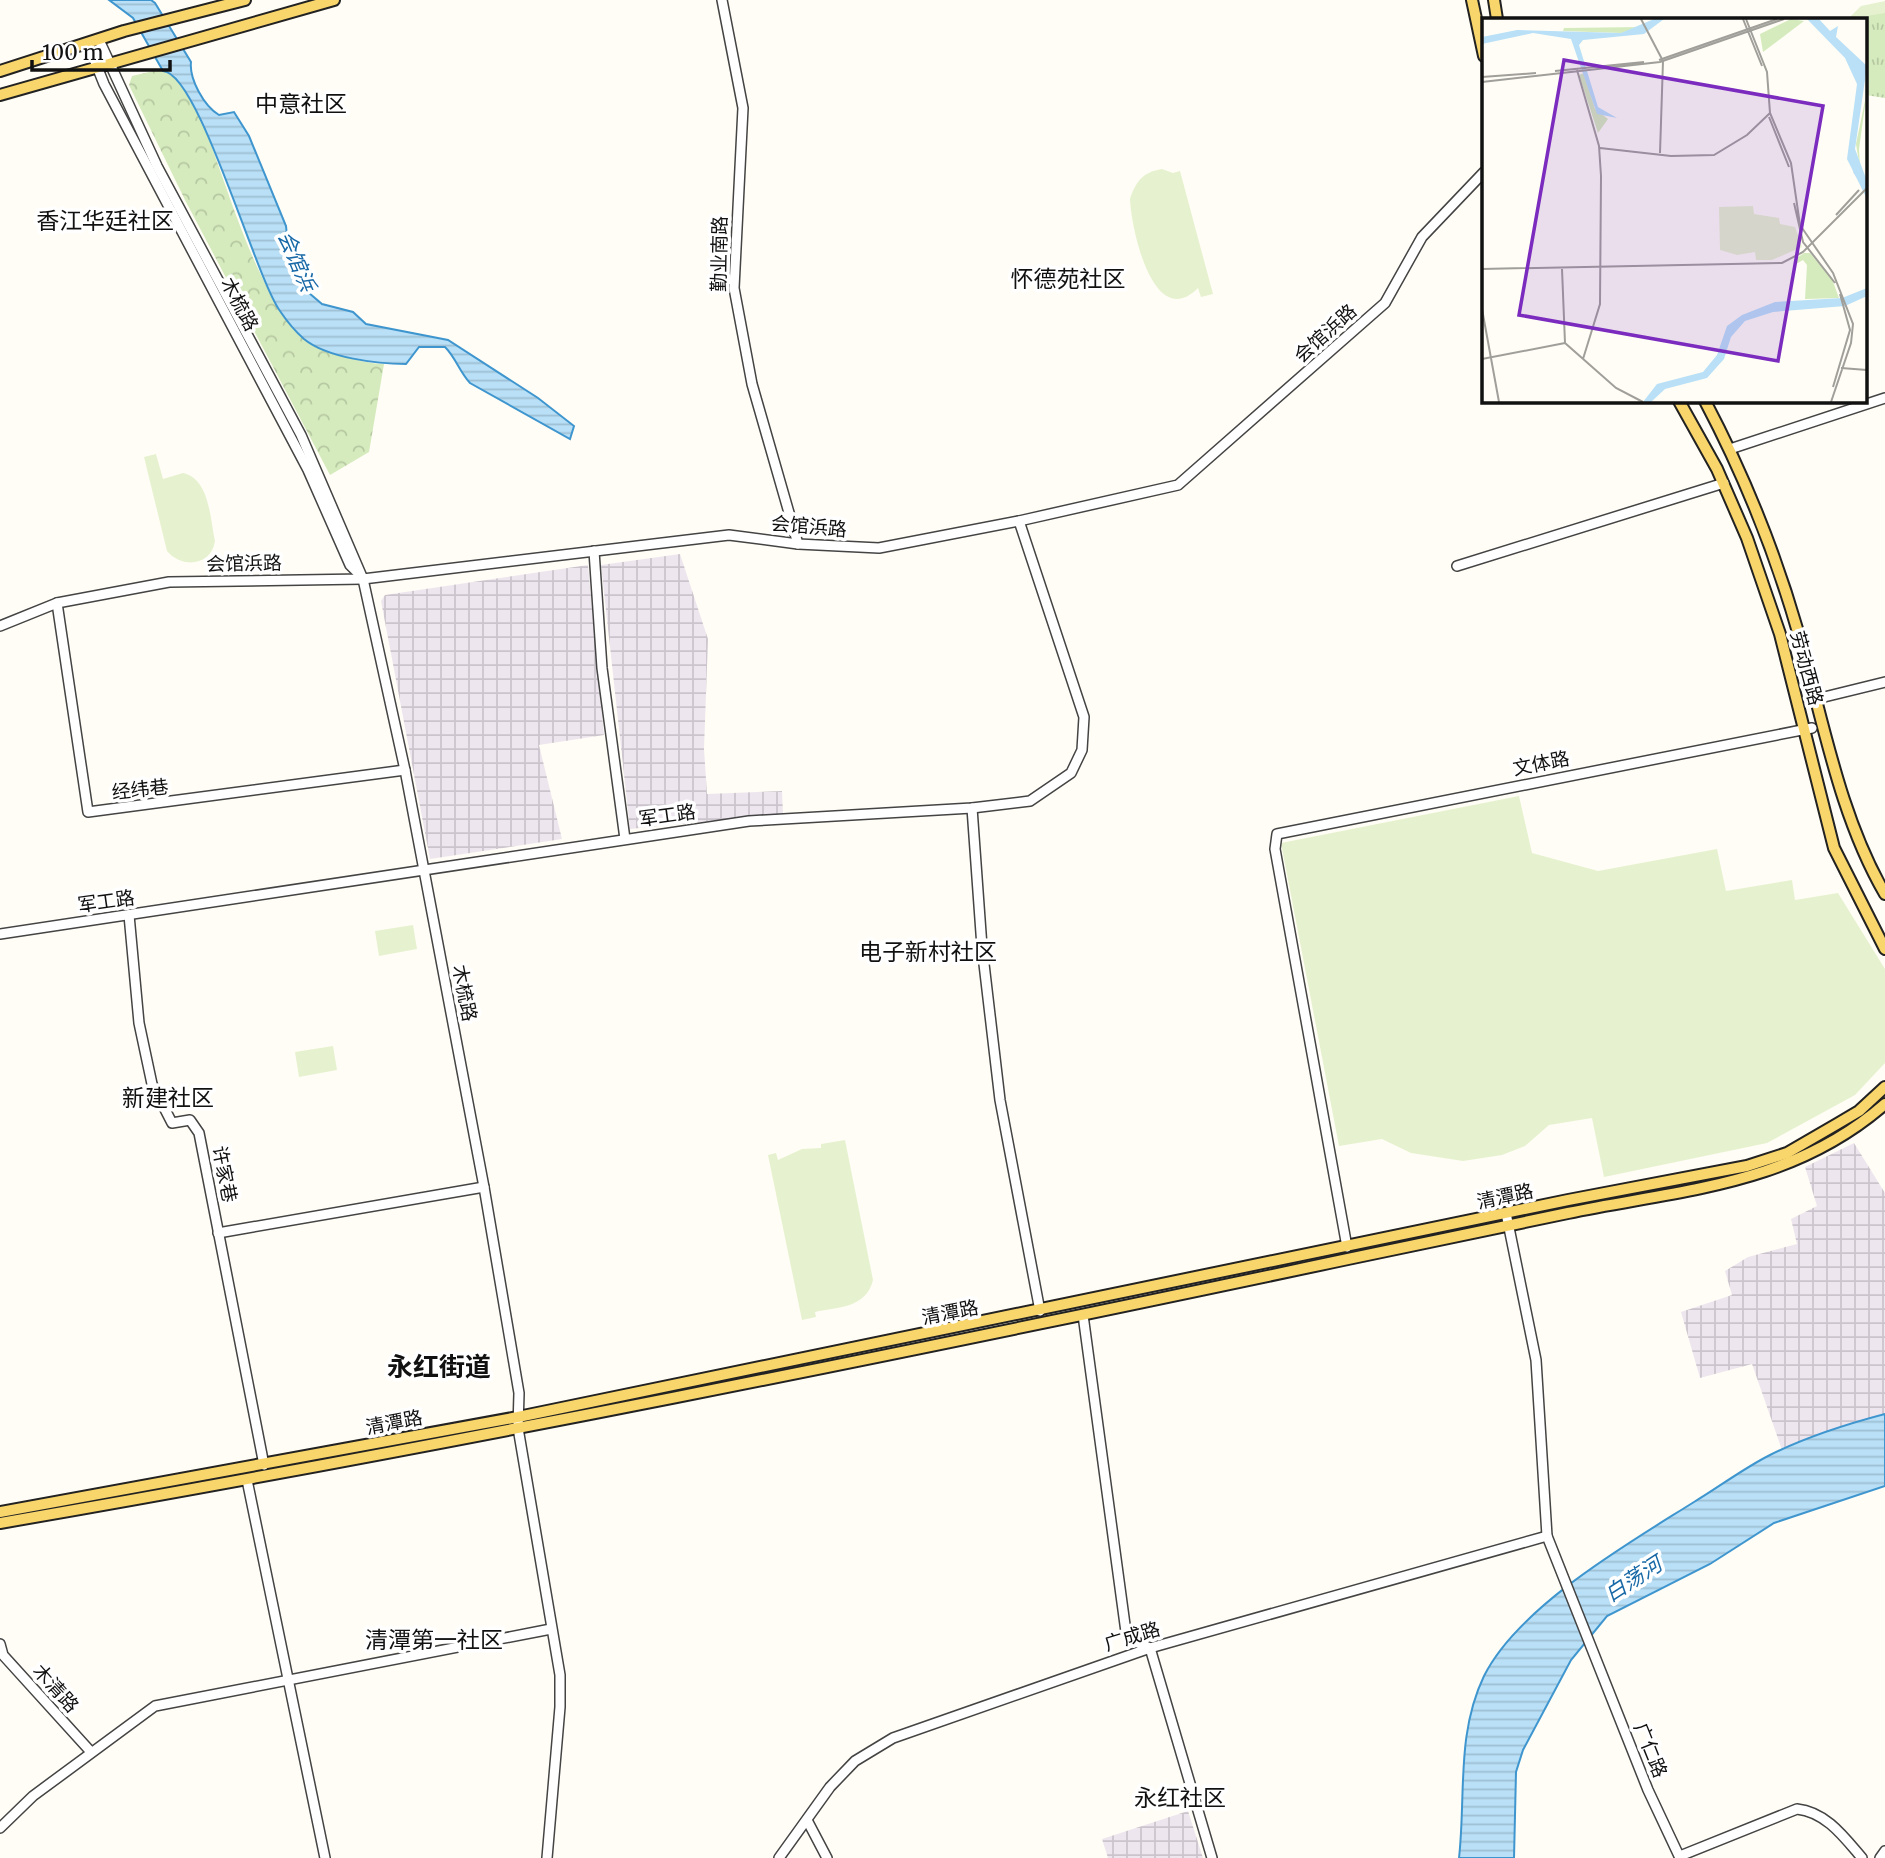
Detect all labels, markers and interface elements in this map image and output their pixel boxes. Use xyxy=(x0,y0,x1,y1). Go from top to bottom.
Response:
inset map xyxy=(1482,18,1868,402)
scale bar xyxy=(32,28,170,72)
text: 100 m xyxy=(42,39,104,66)
district label: 中意社区 xyxy=(255,89,347,118)
district label: 香江华廷社区 xyxy=(36,206,174,235)
street label: 勤业南路 xyxy=(706,216,732,292)
water label: 会馆浜 xyxy=(272,227,323,297)
district label: 怀德苑社区 xyxy=(1011,264,1126,293)
street label: 木梳路 xyxy=(216,273,264,335)
street label: 会馆浜路 xyxy=(1289,299,1361,367)
street label: 会馆浜路 xyxy=(770,511,848,541)
street label: 会馆浜路 xyxy=(206,550,282,576)
street label: 劳动西路 xyxy=(1786,628,1828,708)
street label: 文体路 xyxy=(1511,746,1571,780)
street label: 经纬巷 xyxy=(110,774,170,804)
street label: 军工路 xyxy=(637,799,697,831)
street label: 军工路 xyxy=(76,885,136,917)
district label: 电子新村社区 xyxy=(859,937,997,966)
street label: 木梳路 xyxy=(448,963,482,1023)
district label: 新建社区 xyxy=(122,1083,214,1112)
street label: 许家巷 xyxy=(208,1144,242,1204)
street label: 清潭路 xyxy=(1475,1178,1535,1214)
street label: 清潭路 xyxy=(920,1295,980,1329)
district label: 永红街道 xyxy=(387,1350,491,1383)
street label: 清潭路 xyxy=(364,1405,424,1439)
water label: 白荡河 xyxy=(1599,1548,1670,1607)
street label: 广成路 xyxy=(1101,1616,1163,1656)
district label: 清潭第一社区 xyxy=(365,1625,503,1654)
street label: 木清路 xyxy=(28,1659,84,1717)
street label: 广仁路 xyxy=(1629,1719,1673,1781)
district label: 永红社区 xyxy=(1134,1783,1226,1812)

